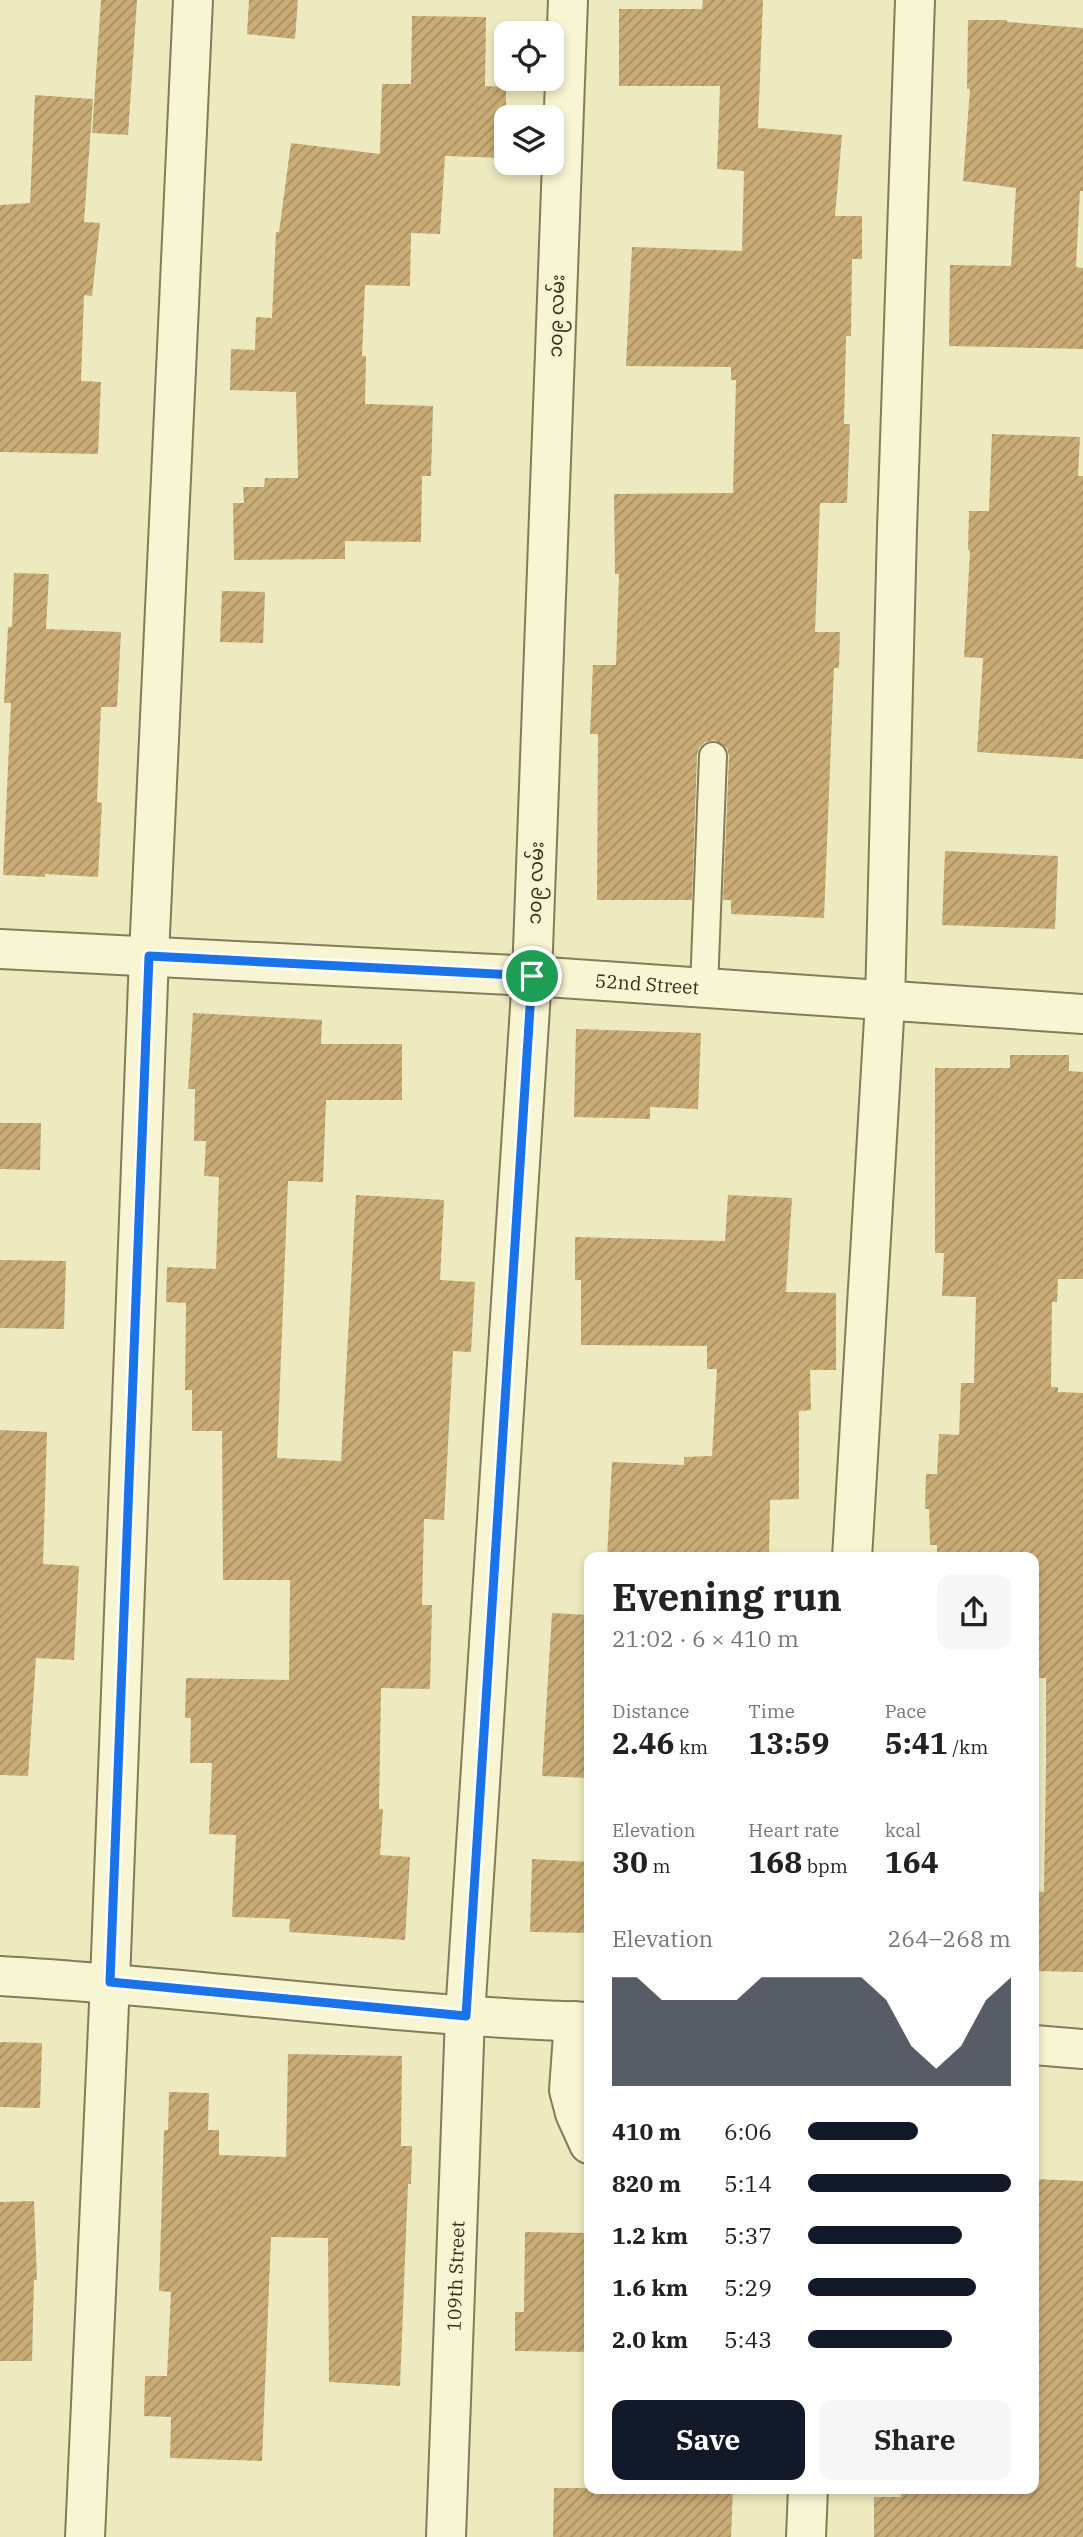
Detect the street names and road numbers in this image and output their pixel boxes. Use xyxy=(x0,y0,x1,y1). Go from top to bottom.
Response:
street label: ၁၀၉ လမ်း xyxy=(541,274,573,358)
street label: ၁၀၉ လမ်း xyxy=(520,841,552,925)
street label: 52nd Street xyxy=(594,968,700,1000)
street label: 109th Street xyxy=(442,2220,470,2332)

